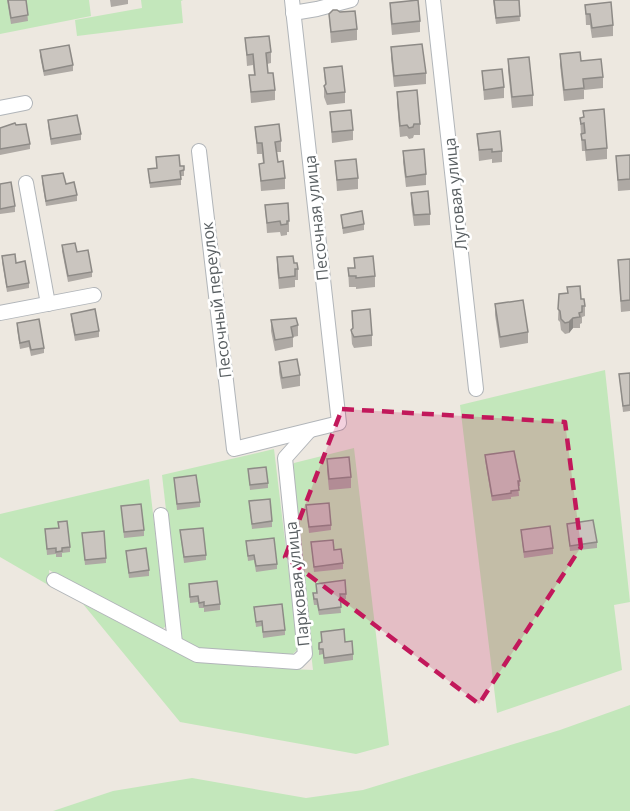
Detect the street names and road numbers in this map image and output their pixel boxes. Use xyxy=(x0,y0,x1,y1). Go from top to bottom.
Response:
street label: Луговая улица xyxy=(438,137,472,251)
street label: Песочная улица xyxy=(298,154,334,282)
street label: Песочный переулок xyxy=(195,220,236,379)
street label: Парковая улица xyxy=(279,520,315,648)

